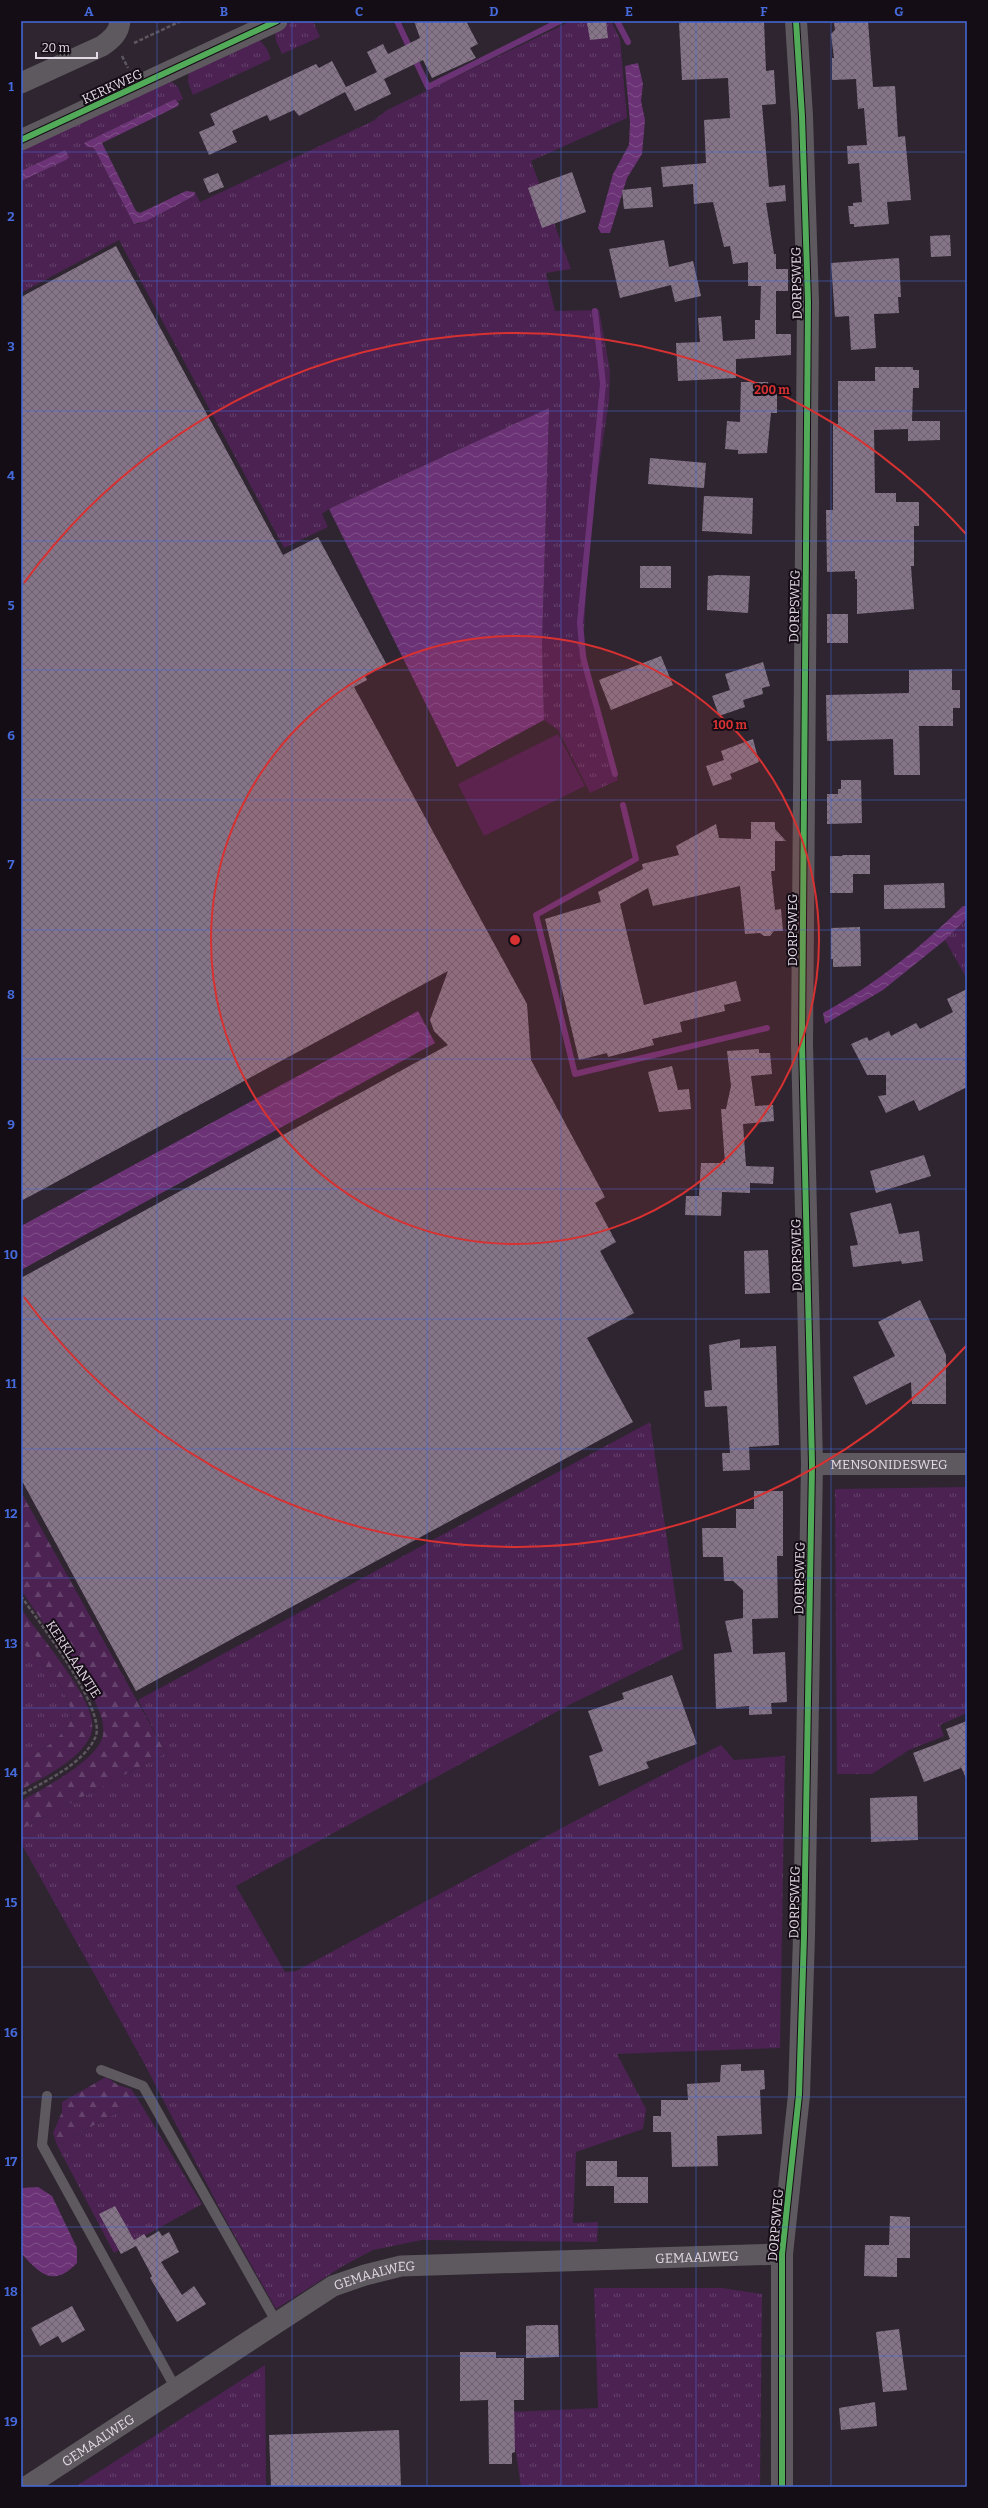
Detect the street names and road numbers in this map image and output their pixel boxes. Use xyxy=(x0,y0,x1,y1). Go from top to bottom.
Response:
street label: KERKWEG xyxy=(80,66,145,107)
street label: DORPSWEG xyxy=(788,246,805,319)
street label: DORPSWEG xyxy=(786,569,803,642)
street label: DORPSWEG xyxy=(785,893,800,966)
street label: DORPSWEG xyxy=(788,1218,805,1291)
street label: MENSONIDESWEG xyxy=(830,1457,948,1472)
street label: DORPSWEG xyxy=(791,1541,808,1614)
street label: KERKLAANTJE xyxy=(43,1618,104,1701)
street label: DORPSWEG xyxy=(786,1865,803,1938)
street label: DORPSWEG xyxy=(765,2188,786,2262)
street label: GEMAALWEG xyxy=(655,2248,739,2266)
street label: GEMAALWEG xyxy=(332,2259,416,2293)
street label: GEMAALWEG xyxy=(59,2411,138,2469)

